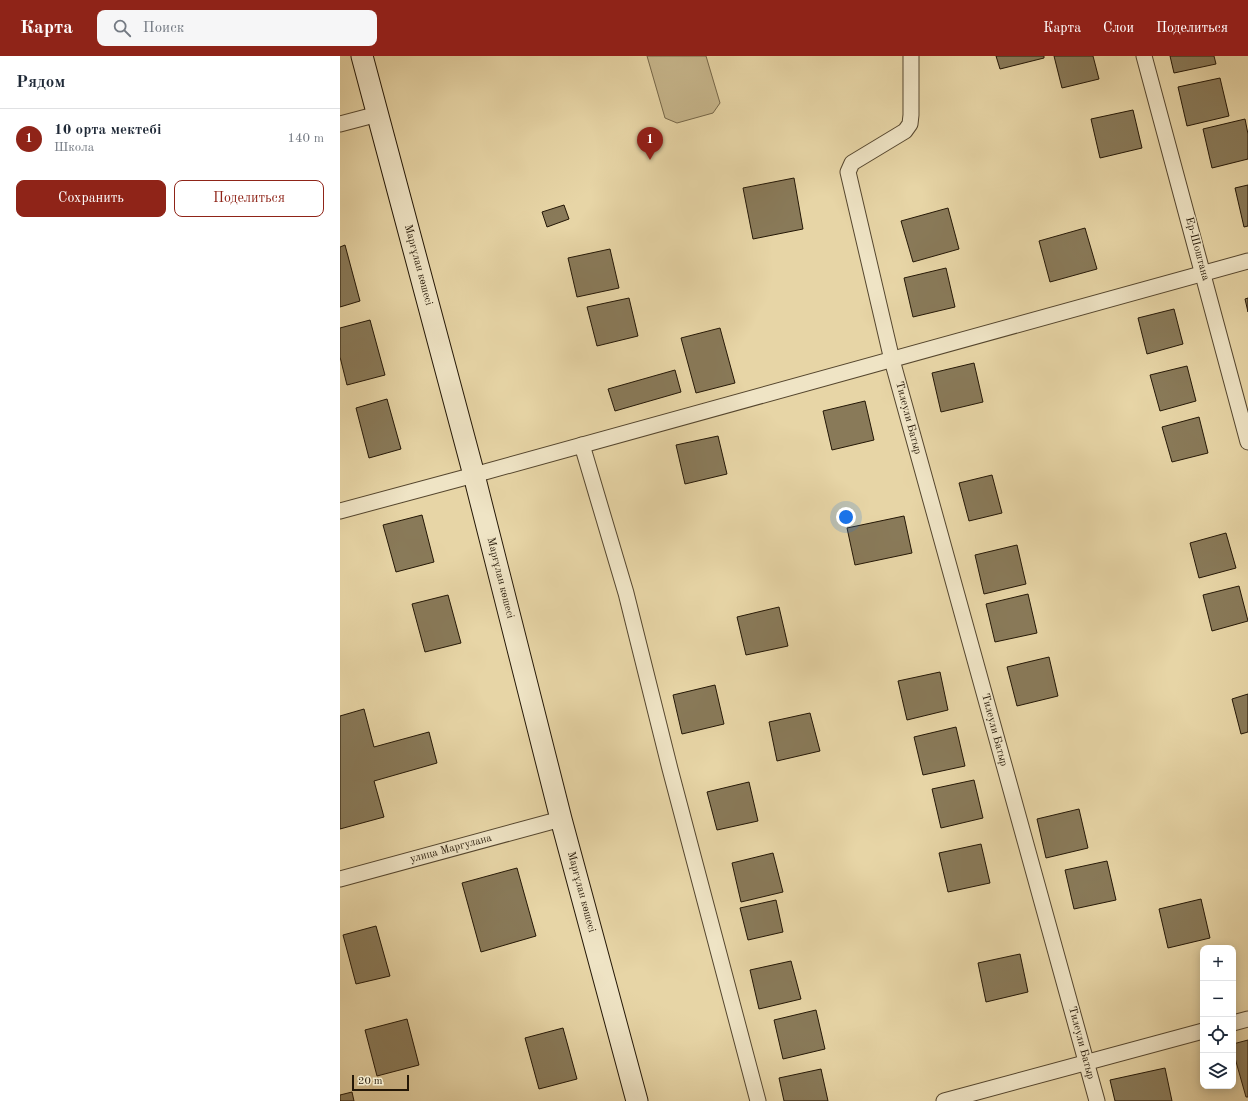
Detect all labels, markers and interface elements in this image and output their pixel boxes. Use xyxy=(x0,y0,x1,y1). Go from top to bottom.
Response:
search box xyxy=(97,10,377,46)
icon: search xyxy=(111,17,133,39)
text: Карта xyxy=(20,19,73,38)
text: Поиск xyxy=(143,21,184,36)
text: Карта xyxy=(1043,21,1081,35)
text: Слои xyxy=(1103,21,1134,35)
text: Поделиться xyxy=(1156,21,1228,35)
text: Рядом xyxy=(16,74,65,91)
text: 10 орта мектебі xyxy=(54,123,161,138)
pin: 1 xyxy=(637,127,663,160)
text: 1 xyxy=(25,132,33,145)
text: 140 m xyxy=(287,132,324,145)
text: Школа xyxy=(54,141,94,154)
button: Сохранить xyxy=(16,180,166,217)
button: Поделиться xyxy=(174,180,324,217)
street label: Ер-Шоштана xyxy=(1183,216,1211,283)
street label: Марғұлан көшесі xyxy=(402,223,434,307)
street label: Тилеули Батыр xyxy=(893,380,923,456)
your location xyxy=(836,507,856,527)
street label: Марғұлан көшесі xyxy=(485,536,515,620)
street label: Тилеули Батыр xyxy=(979,692,1009,768)
street label: улица Маргулана xyxy=(409,833,494,865)
street label: Марғұлан көшесі xyxy=(565,850,597,934)
map controls xyxy=(1200,945,1236,1089)
button: + xyxy=(1200,945,1236,981)
button: − xyxy=(1200,981,1236,1017)
street label: Тилеули Батыр xyxy=(1066,1005,1096,1081)
button: locate xyxy=(1200,1017,1236,1053)
button: layers xyxy=(1200,1053,1236,1089)
scale bar xyxy=(352,1073,409,1092)
text: 20 m xyxy=(358,1076,383,1087)

